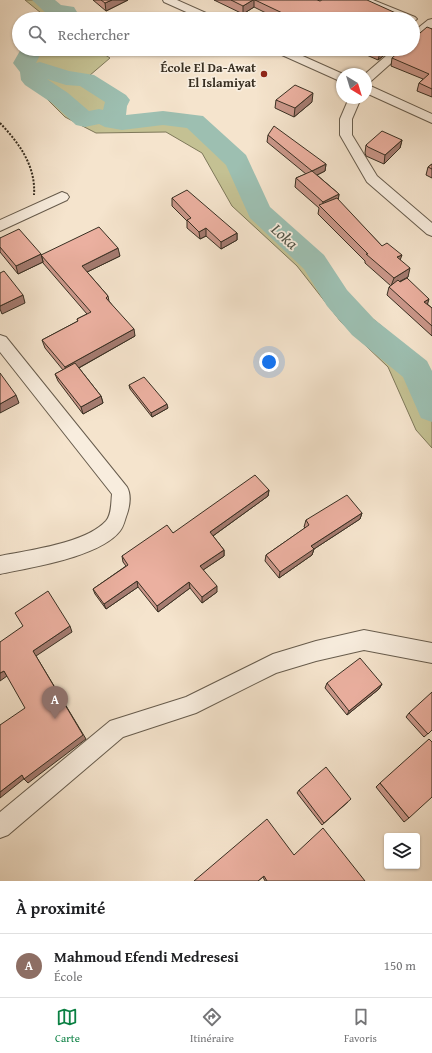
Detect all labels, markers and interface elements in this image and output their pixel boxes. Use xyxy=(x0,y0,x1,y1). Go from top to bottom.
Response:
search box xyxy=(12,12,420,56)
icon: search xyxy=(26,23,48,45)
text: Rechercher xyxy=(58,24,130,45)
place label: École El Da-Awat El Islamiyat xyxy=(161,58,256,92)
north arrow xyxy=(336,68,372,104)
marker: École El Da-Awat El Islamiyat xyxy=(259,69,269,79)
water label: Loka xyxy=(265,217,304,255)
your location xyxy=(259,352,279,372)
pin: A xyxy=(42,686,68,719)
map controls xyxy=(384,833,420,869)
button: layers xyxy=(384,833,420,869)
text: À proximité xyxy=(16,895,105,920)
text: Mahmoud Efendi Medresesi xyxy=(54,946,239,967)
text: A xyxy=(25,956,33,975)
text: 150 m xyxy=(384,956,416,975)
text: École xyxy=(54,967,83,986)
tab: Carte xyxy=(55,1006,80,1046)
tab: Itinéraire xyxy=(190,1006,234,1046)
tab: Favoris xyxy=(344,1006,377,1046)

